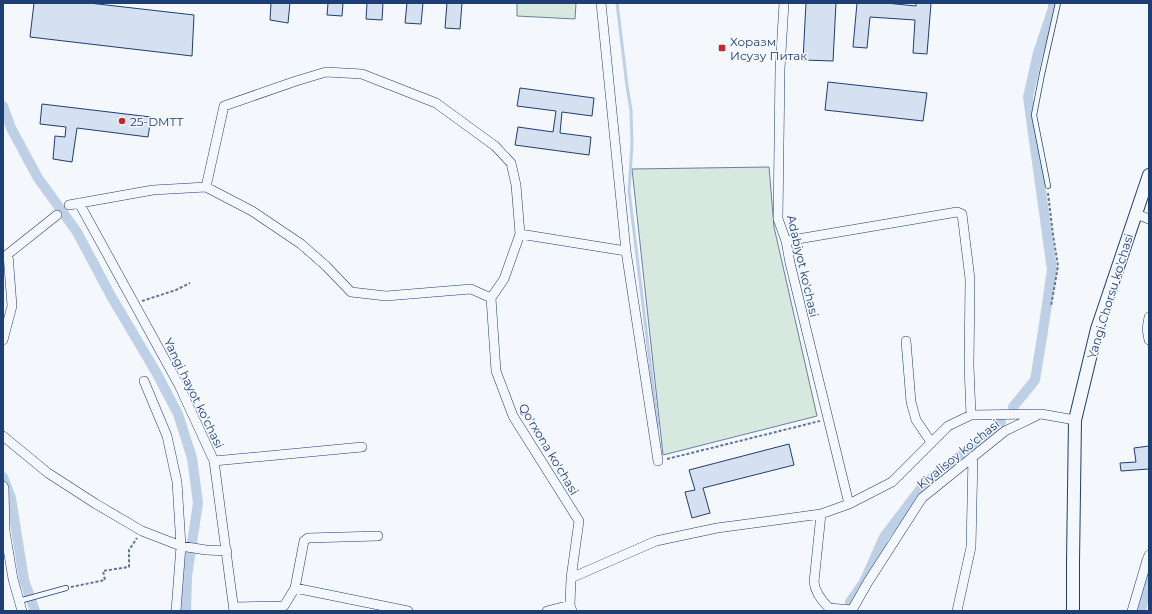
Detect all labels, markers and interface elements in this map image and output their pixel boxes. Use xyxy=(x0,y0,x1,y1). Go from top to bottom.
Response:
place label: Хоразм Исузу Питак xyxy=(730,34,807,63)
marker: Хоразм Исузу Питак xyxy=(717,43,727,53)
place label: 25-DMTT xyxy=(130,114,184,129)
marker: 25-DMTT xyxy=(117,116,127,126)
street label: Adabiyot ko'chasi xyxy=(784,213,822,319)
street label: Yangi Chorsu ko'chasi xyxy=(1084,232,1136,360)
street label: Yangi hayot ko'chasi xyxy=(161,335,227,451)
street label: Qo'rxona ko'chasi xyxy=(516,401,582,497)
street label: Kiyalisoy ko'chasi xyxy=(914,416,1002,492)

